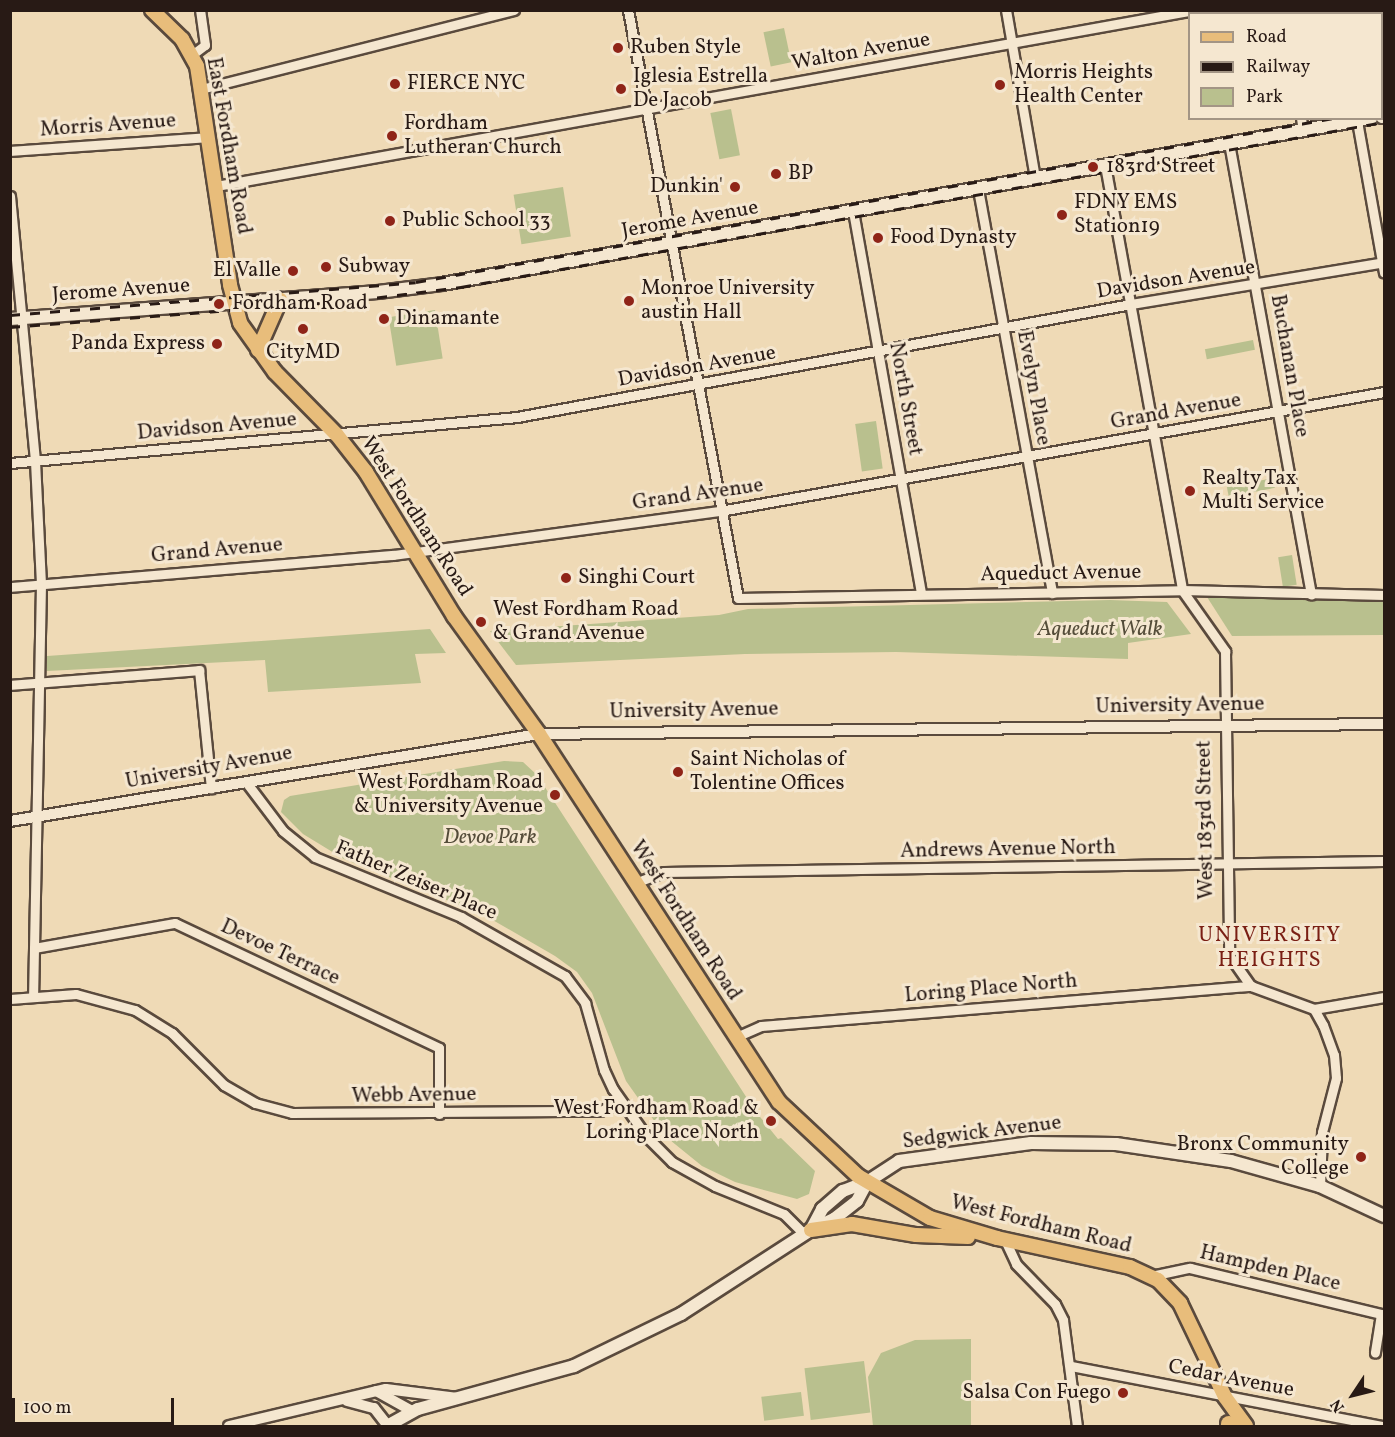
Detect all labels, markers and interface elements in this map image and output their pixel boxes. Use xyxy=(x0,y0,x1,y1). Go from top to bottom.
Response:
legend xyxy=(1188,12,1383,120)
text: Road xyxy=(1246,25,1287,50)
street label: Walton Avenue xyxy=(790,27,932,77)
place label: Ruben Style xyxy=(630,35,741,61)
marker: Ruben Style xyxy=(611,41,625,55)
street label: East Fordham Road xyxy=(200,55,256,237)
text: Railway xyxy=(1246,55,1310,80)
place label: Morris Heights Health Center xyxy=(1014,60,1153,110)
place label: Iglesia Estrella De Jacob xyxy=(633,64,768,114)
place label: FIERCE NYC xyxy=(407,71,525,97)
marker: Morris Heights Health Center xyxy=(991,76,1009,94)
marker: FIERCE NYC xyxy=(388,77,402,91)
marker: Iglesia Estrella De Jacob xyxy=(614,82,628,96)
text: Park xyxy=(1246,85,1283,110)
street label: Morris Avenue xyxy=(39,109,177,143)
place label: Fordham Lutheran Church xyxy=(404,111,562,161)
marker: Fordham Lutheran Church xyxy=(385,129,399,143)
place label: 183rd Street xyxy=(1106,154,1215,180)
marker: 183rd Street xyxy=(1084,158,1102,176)
place label: BP xyxy=(788,161,813,187)
marker: BP xyxy=(769,167,783,181)
place label: Dunkin' xyxy=(650,174,723,200)
marker: Dunkin' xyxy=(728,180,742,194)
place label: FDNY EMS Station19 xyxy=(1074,190,1178,240)
street label: Jerome Avenue xyxy=(620,196,760,244)
place label: Public School 33 xyxy=(402,208,550,234)
marker: FDNY EMS Station19 xyxy=(1055,208,1069,222)
marker: Public School 33 xyxy=(383,214,397,228)
place label: Food Dynasty xyxy=(890,225,1017,251)
marker: Food Dynasty xyxy=(871,231,885,245)
place label: Subway xyxy=(338,254,410,280)
street label: Davidson Avenue xyxy=(1095,255,1257,305)
place label: El Valle xyxy=(212,258,281,284)
marker: Subway xyxy=(319,260,333,274)
marker: El Valle xyxy=(286,264,300,278)
street label: Jerome Avenue xyxy=(51,274,191,308)
place label: Monroe University austin Hall xyxy=(641,276,815,326)
place label: Fordham Road xyxy=(232,291,368,317)
street label: Buchanan Place xyxy=(1264,293,1314,439)
marker: Monroe University austin Hall xyxy=(622,294,636,308)
marker: Fordham Road xyxy=(210,295,228,313)
place label: Dinamante xyxy=(396,306,499,332)
marker: Dinamante xyxy=(377,312,391,326)
marker: CityMD xyxy=(294,320,312,338)
street label: Evelyn Place xyxy=(1011,329,1055,447)
place label: Panda Express xyxy=(71,331,205,357)
marker: Panda Express xyxy=(210,337,224,351)
place label: CityMD xyxy=(266,340,340,366)
street label: North Street xyxy=(883,340,927,458)
street label: Davidson Avenue xyxy=(616,341,778,393)
street label: Grand Avenue xyxy=(1109,388,1243,436)
street label: Davidson Avenue xyxy=(136,407,298,447)
street label: West Fordham Road xyxy=(355,432,477,602)
place label: Realty Tax Multi Service xyxy=(1202,466,1324,516)
street label: Grand Avenue xyxy=(631,473,765,517)
marker: Realty Tax Multi Service xyxy=(1183,484,1197,498)
street label: Grand Avenue xyxy=(150,533,284,569)
street label: Aqueduct Avenue xyxy=(980,560,1142,588)
place label: Singhi Court xyxy=(578,565,695,591)
marker: Singhi Court xyxy=(559,571,573,585)
place label: West Fordham Road & Grand Avenue xyxy=(493,597,679,647)
marker: West Fordham Road & Grand Avenue xyxy=(474,615,488,629)
park label: Aqueduct Walk xyxy=(1038,617,1162,643)
street label: University Avenue xyxy=(1095,692,1265,720)
street label: University Avenue xyxy=(609,697,779,725)
street label: West 183rd Street xyxy=(1192,740,1220,900)
street label: University Avenue xyxy=(123,741,295,795)
place label: Saint Nicholas of Tolentine Offices xyxy=(690,747,845,797)
marker: Saint Nicholas of Tolentine Offices xyxy=(671,765,685,779)
place label: West Fordham Road & University Avenue xyxy=(354,770,543,820)
marker: West Fordham Road & University Avenue xyxy=(548,788,562,802)
park label: Devoe Park xyxy=(443,825,537,851)
street label: Father Zeiser Place xyxy=(331,836,501,926)
street label: West Fordham Road xyxy=(624,836,746,1006)
street label: Andrews Avenue North xyxy=(900,836,1116,864)
street label: Devoe Terrace xyxy=(216,914,344,992)
district label: UNIVERSITY HEIGHTS xyxy=(1198,922,1342,974)
street label: Loring Place North xyxy=(904,969,1078,1009)
street label: Webb Avenue xyxy=(351,1082,477,1110)
place label: West Fordham Road & Loring Place North xyxy=(554,1096,759,1146)
street label: Sedgwick Avenue xyxy=(901,1111,1063,1155)
marker: West Fordham Road & Loring Place North xyxy=(764,1114,778,1128)
place label: Bronx Community College xyxy=(1177,1132,1349,1182)
marker: Bronx Community College xyxy=(1354,1150,1368,1164)
street label: West Fordham Road xyxy=(948,1190,1134,1260)
street label: Hampden Place xyxy=(1197,1241,1343,1297)
street label: Cedar Avenue xyxy=(1166,1354,1296,1404)
north arrow xyxy=(1323,1365,1383,1425)
place label: Salsa Con Fuego xyxy=(963,1380,1111,1406)
scale bar xyxy=(15,1386,177,1424)
marker: Salsa Con Fuego xyxy=(1116,1386,1130,1400)
text: N xyxy=(1326,1394,1351,1416)
text: 100 m xyxy=(23,1396,72,1421)

